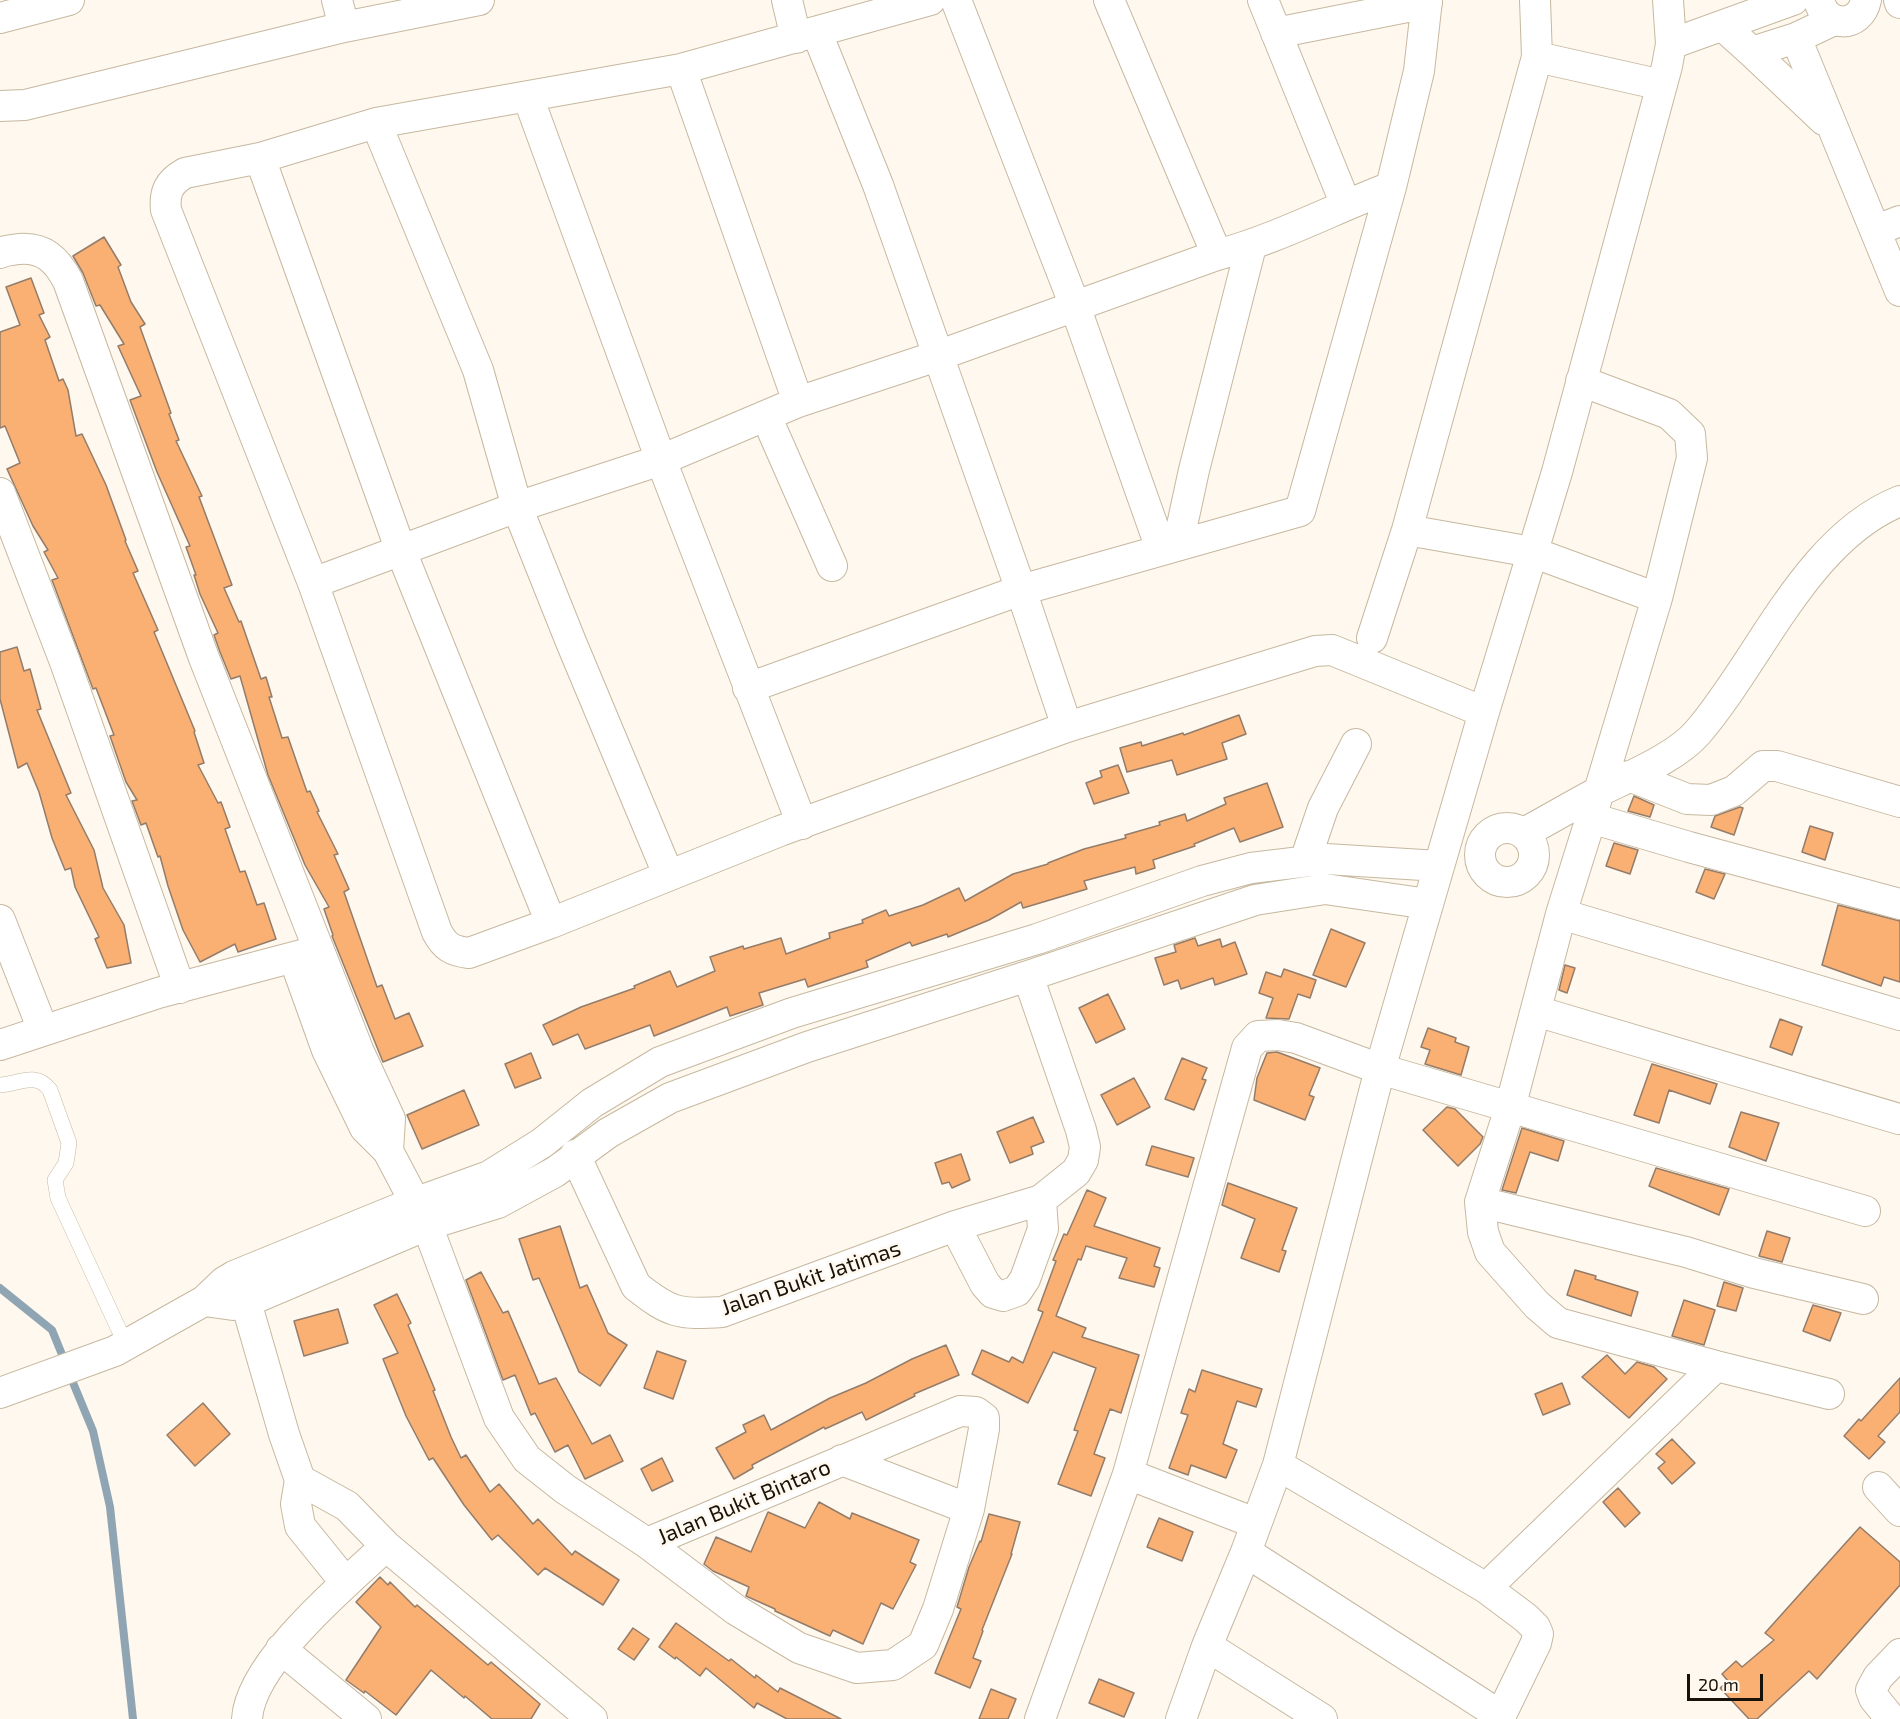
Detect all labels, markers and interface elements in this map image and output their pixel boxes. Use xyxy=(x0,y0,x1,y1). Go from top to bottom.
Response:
street label: Jalan Bukit Jatimas xyxy=(718,1235,904,1321)
street label: Jalan Bukit Bintaro xyxy=(654,1454,834,1550)
scale bar xyxy=(1690,1662,1766,1700)
text: 20 m xyxy=(1698,1673,1739,1695)

